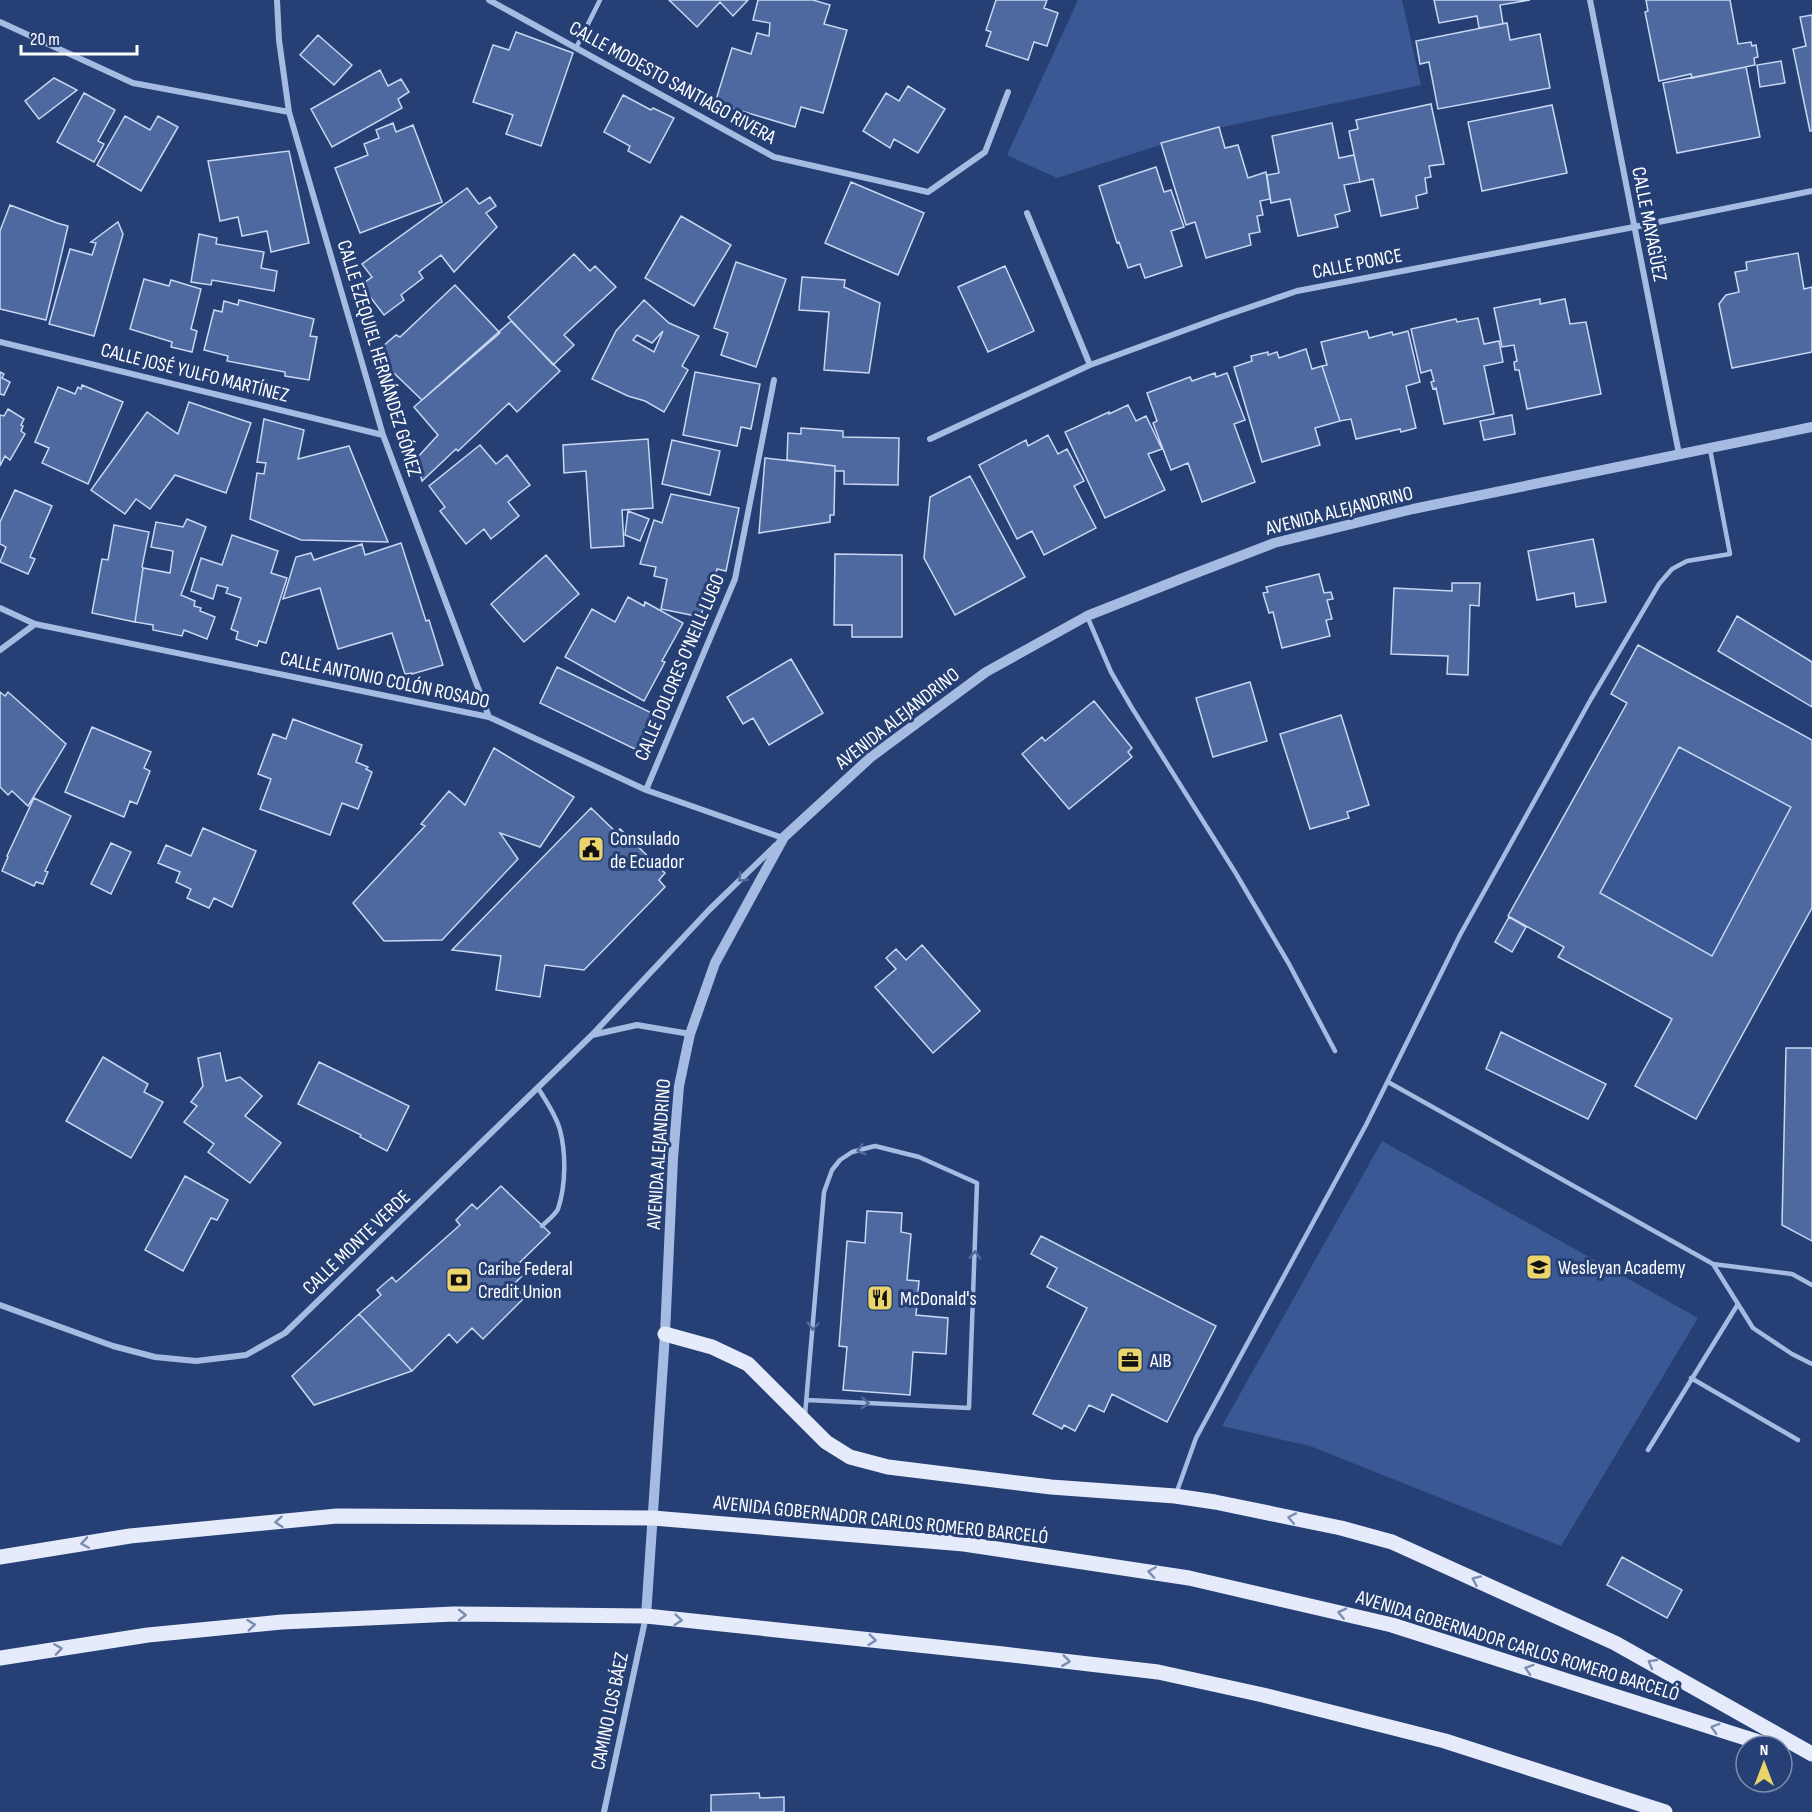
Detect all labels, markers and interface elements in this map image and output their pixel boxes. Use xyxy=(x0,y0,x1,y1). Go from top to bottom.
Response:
street label: CALLE MODESTO SANTIAGO RIVERA xyxy=(565,16,780,150)
scale bar xyxy=(21,18,136,56)
text: 20 m xyxy=(30,29,60,50)
street label: CALLE MAYAGÜEZ xyxy=(1626,165,1672,284)
street label: CALLE EZEQUIEL HERNÁNDEZ GÓMEZ xyxy=(332,237,426,479)
street label: CALLE PONCE xyxy=(1310,244,1404,284)
street label: CALLE JOSÉ YULFO MARTÍNEZ xyxy=(98,338,291,408)
street label: AVENIDA ALEJANDRINO xyxy=(1262,481,1415,541)
street label: CALLE DOLORES O'NEILL LUGO xyxy=(630,570,730,764)
street label: CALLE ANTONIO COLÓN ROSADO xyxy=(278,646,492,714)
street label: AVENIDA ALEJANDRINO xyxy=(830,663,964,775)
place label: Consulado de Ecuador xyxy=(610,827,684,874)
public building icon: Consulado de Ecuador xyxy=(576,834,606,864)
one-way arrow xyxy=(738,871,748,882)
street label: AVENIDA ALEJANDRINO xyxy=(642,1078,676,1231)
one-way arrow xyxy=(856,1142,866,1155)
street label: CALLE MONTE VERDE xyxy=(298,1185,416,1300)
one-way arrow xyxy=(968,1250,981,1259)
school or university icon: Wesleyan Academy xyxy=(1524,1252,1554,1282)
place label: Wesleyan Academy xyxy=(1558,1256,1686,1280)
place label: Caribe Federal Credit Union xyxy=(478,1257,573,1304)
bank icon: Caribe Federal Credit Union xyxy=(444,1265,474,1295)
restaurant icon: McDonald's xyxy=(865,1283,895,1313)
place label: McDonald's xyxy=(900,1287,977,1311)
one-way arrow xyxy=(807,1322,820,1331)
office icon: AIB xyxy=(1115,1345,1145,1375)
place label: AIB xyxy=(1149,1349,1172,1373)
one-way arrow xyxy=(861,1396,870,1409)
street label: AVENIDA GOBERNADOR CARLOS ROMERO BARCELÓ xyxy=(711,1490,1050,1550)
one-way arrow xyxy=(1287,1512,1297,1525)
one-way arrow xyxy=(274,1515,284,1528)
one-way arrow xyxy=(81,1537,90,1549)
one-way arrow xyxy=(1147,1567,1156,1579)
one-way arrow xyxy=(1471,1575,1482,1587)
street label: AVENIDA GOBERNADOR CARLOS ROMERO BARCELÓ xyxy=(1352,1585,1682,1707)
one-way arrow xyxy=(1338,1608,1348,1621)
one-way arrow xyxy=(458,1609,467,1621)
one-way arrow xyxy=(673,1613,682,1626)
one-way arrow xyxy=(247,1619,256,1632)
one-way arrow xyxy=(867,1633,876,1646)
one-way arrow xyxy=(53,1644,62,1656)
street label: CAMINO LOS BÁEZ xyxy=(586,1650,634,1772)
one-way arrow xyxy=(1061,1655,1070,1667)
one-way arrow xyxy=(1647,1659,1658,1671)
one-way arrow xyxy=(1524,1663,1535,1676)
one-way arrow xyxy=(1710,1723,1721,1735)
north arrow xyxy=(1734,1734,1794,1794)
text: N xyxy=(1760,1741,1768,1760)

